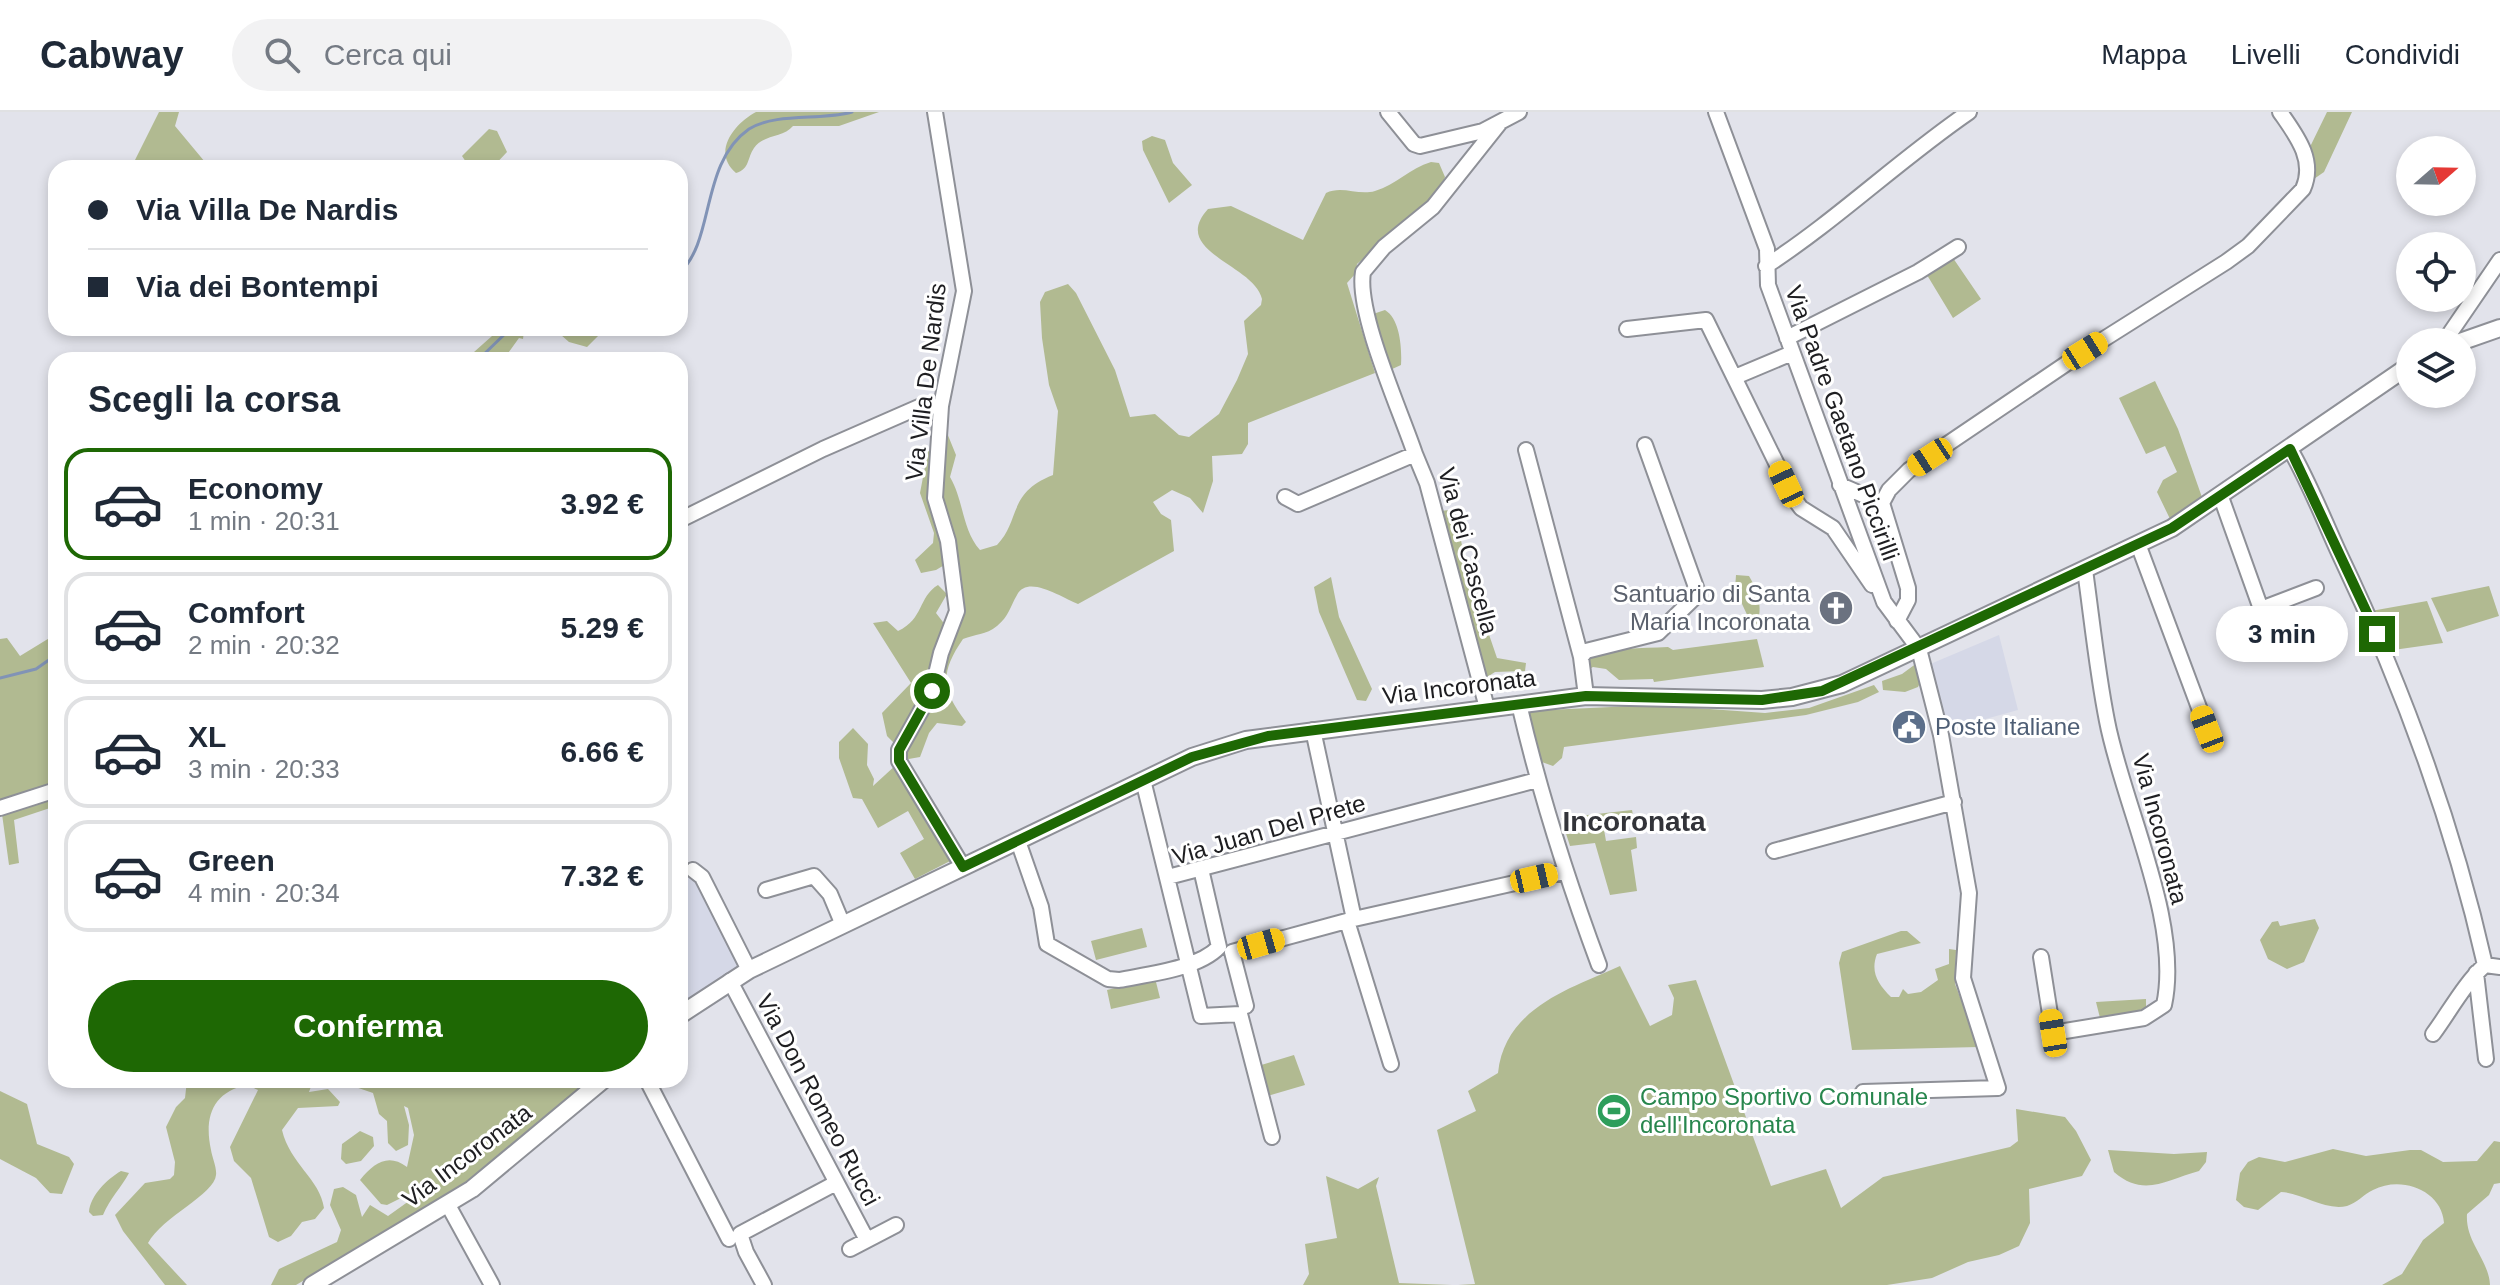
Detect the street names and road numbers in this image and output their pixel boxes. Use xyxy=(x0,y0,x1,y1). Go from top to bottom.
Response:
street label: Via Villa De Nardis xyxy=(900,281,951,482)
street label: Via Padre Gaetano Piccirilli xyxy=(1780,282,1905,564)
street label: Via dei Cascella xyxy=(1433,464,1504,638)
street label: Via Incoronata xyxy=(1381,664,1538,709)
street label: Via Incoronata xyxy=(2127,751,2194,908)
street label: Via Juan Del Prete xyxy=(1169,789,1369,870)
street label: Via Don Romeo Rucci xyxy=(751,989,886,1210)
street label: Via Incoronata xyxy=(397,1098,537,1213)

